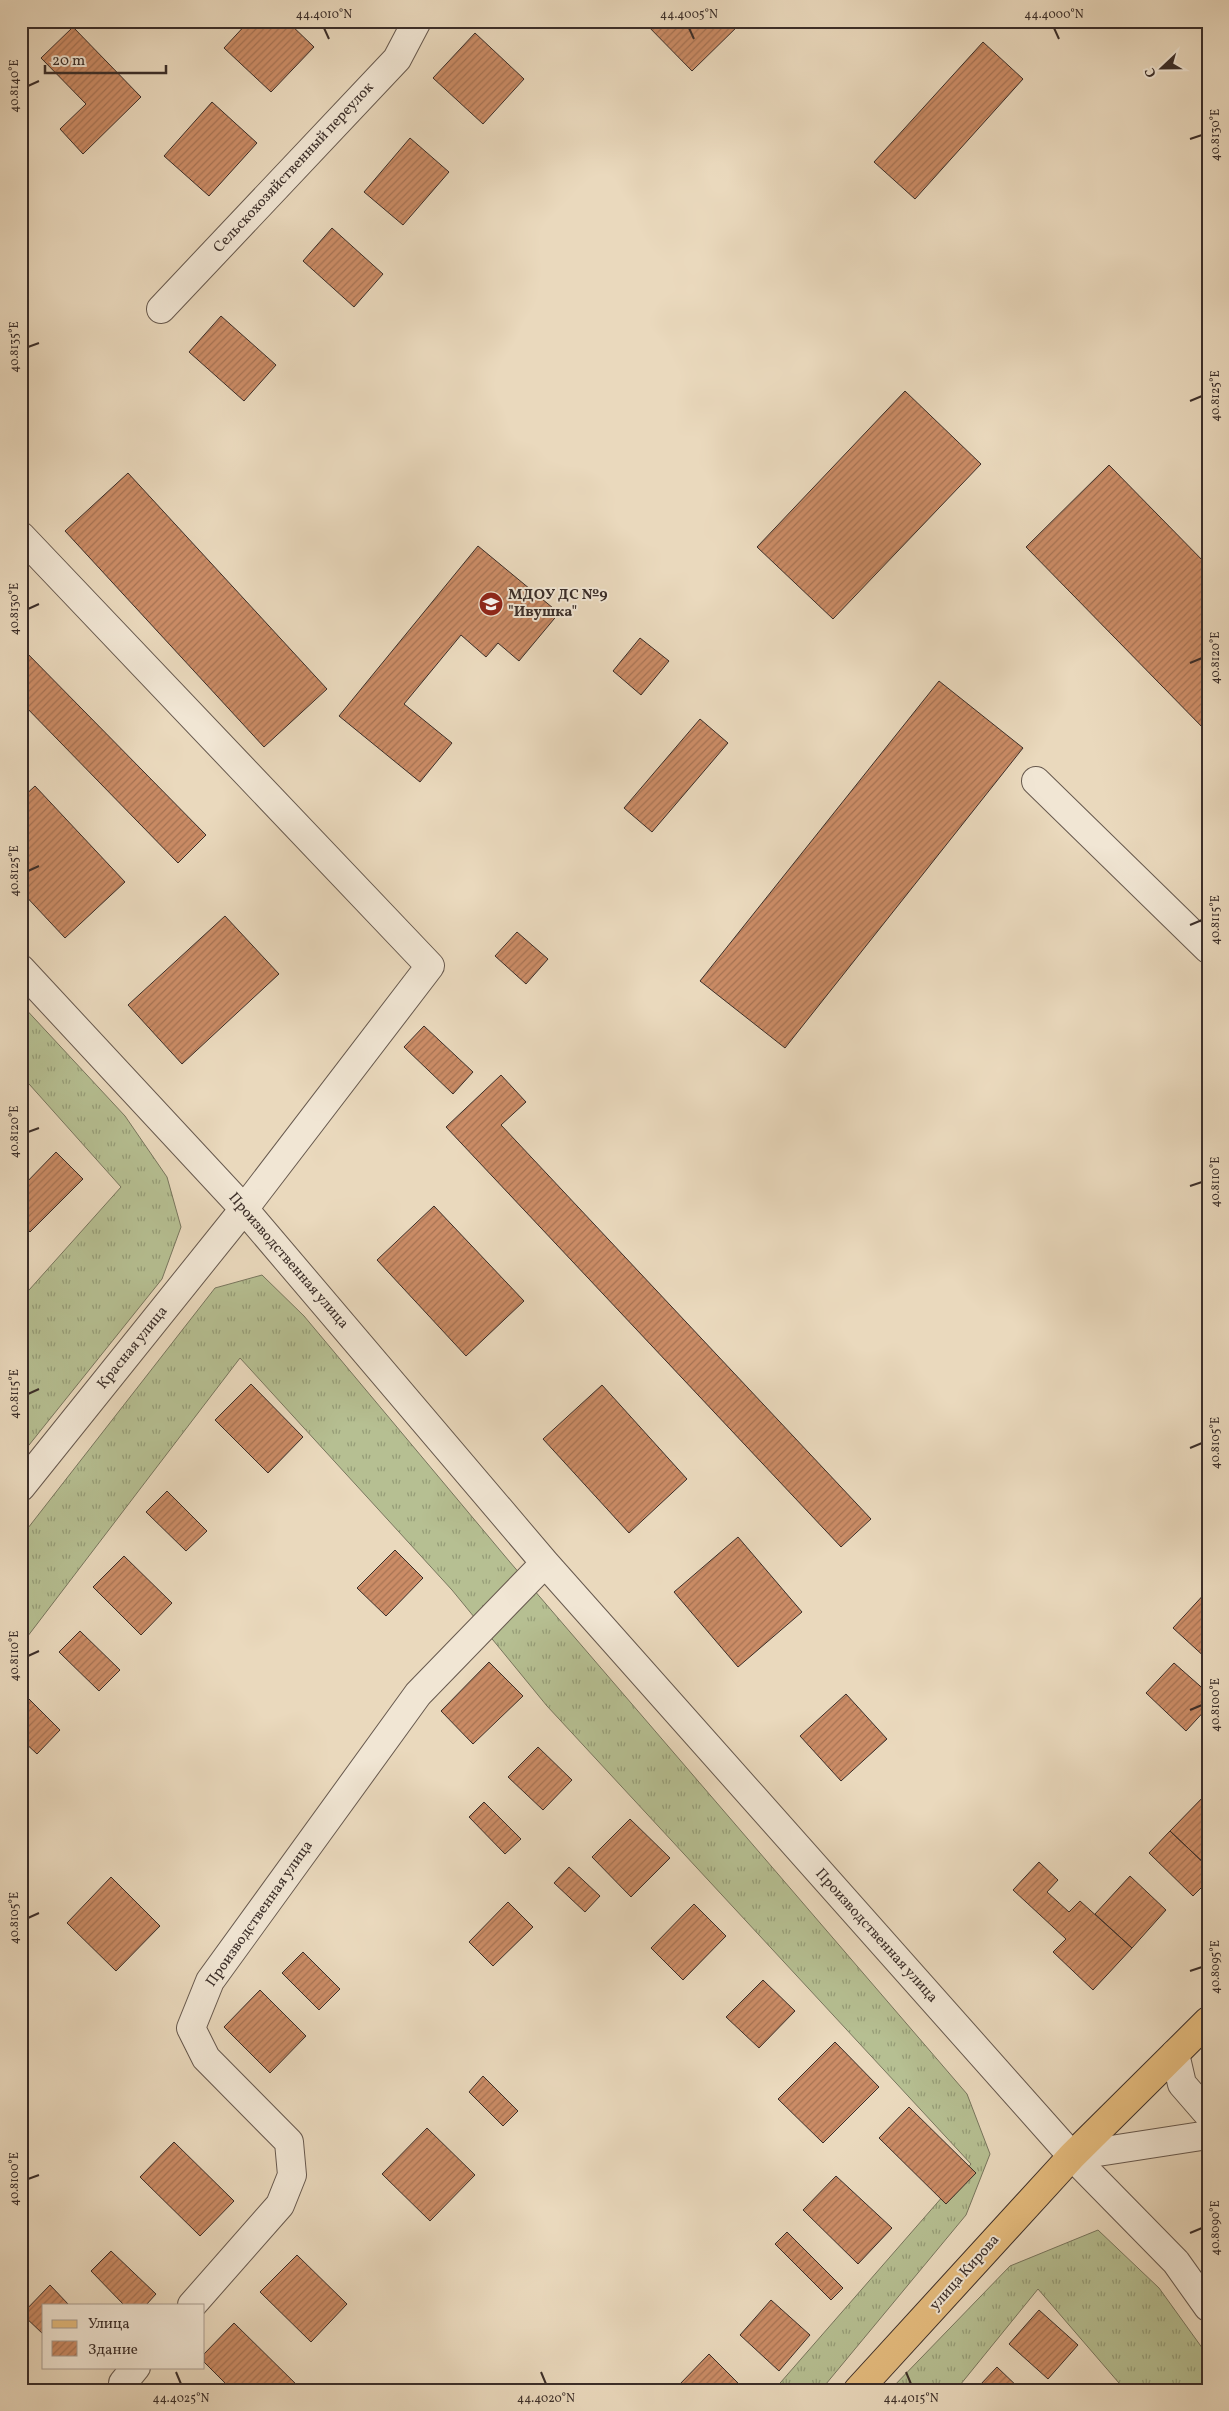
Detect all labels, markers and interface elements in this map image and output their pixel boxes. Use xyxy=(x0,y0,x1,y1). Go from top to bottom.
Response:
text: 44.4010°N xyxy=(296,7,352,23)
text: 44.4005°N xyxy=(660,7,718,23)
text: 44.4000°N xyxy=(1024,7,1084,23)
scale bar xyxy=(45,42,166,74)
north arrow xyxy=(1136,42,1186,92)
text: 20 m xyxy=(52,51,85,72)
text: 40.8140°E xyxy=(7,59,23,113)
text: С xyxy=(1141,65,1162,80)
street label: Сельскохозяйственный переулок xyxy=(209,78,379,258)
text: 40.8130°E xyxy=(1208,109,1224,161)
text: 40.8135°E xyxy=(7,321,23,373)
text: 40.8125°E xyxy=(1208,370,1224,422)
text: 40.8130°E xyxy=(7,583,23,635)
place label: МДОУ ДС №9 "Ивушка" xyxy=(508,585,608,623)
school or university icon: МДОУ ДС №9 "Ивушка" xyxy=(478,591,504,617)
text: 40.8120°E xyxy=(1208,632,1224,684)
text: 40.8125°E xyxy=(7,845,23,897)
text: 40.8115°E xyxy=(1208,895,1224,945)
text: 40.8120°E xyxy=(7,1106,23,1158)
text: 40.8110°E xyxy=(1208,1156,1224,1208)
street label: Производственная улица xyxy=(223,1188,353,1334)
street label: Красная улица xyxy=(93,1302,173,1394)
text: 40.8115°E xyxy=(7,1369,23,1419)
text: 40.8105°E xyxy=(1208,1417,1224,1469)
text: 40.8110°E xyxy=(7,1630,23,1682)
text: 40.8100°E xyxy=(1208,1678,1224,1732)
street label: Производственная улица xyxy=(201,1837,319,1991)
street label: Производственная улица xyxy=(810,1864,942,2008)
text: 40.8105°E xyxy=(7,1892,23,1944)
text: 40.8095°E xyxy=(1208,1940,1224,1994)
text: 40.8100°E xyxy=(7,2152,23,2206)
text: 40.8090°E xyxy=(1208,2200,1224,2256)
street label: улица Кирова xyxy=(925,2230,1005,2316)
legend xyxy=(42,2304,205,2368)
text: Улица xyxy=(88,2314,130,2335)
text: Здание xyxy=(88,2340,138,2361)
text: 44.4025°N xyxy=(153,2391,210,2407)
text: 44.4020°N xyxy=(517,2391,575,2407)
text: 44.4015°N xyxy=(883,2391,939,2407)

